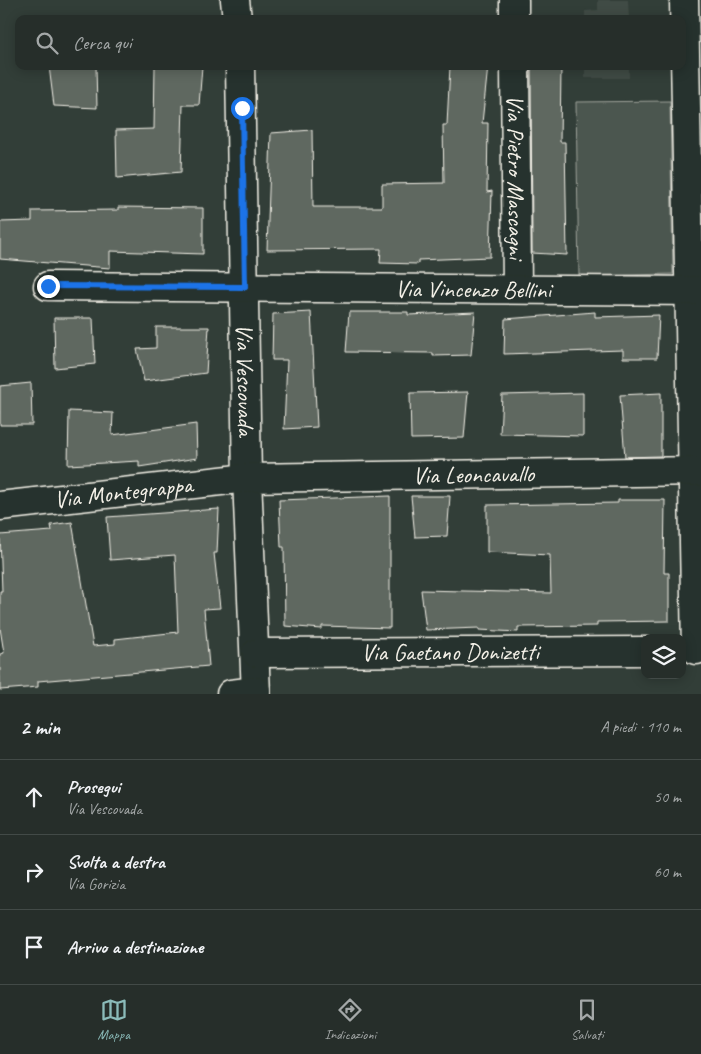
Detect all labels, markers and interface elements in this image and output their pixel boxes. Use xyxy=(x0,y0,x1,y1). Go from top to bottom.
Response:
search box xyxy=(15,15,686,70)
icon: search xyxy=(33,29,61,57)
text: Cerca qui xyxy=(73,31,132,55)
street label: Via Pietro Mascagni xyxy=(500,95,532,262)
route start xyxy=(231,97,254,120)
street label: Via Vincenzo Bellini xyxy=(395,274,554,305)
route end xyxy=(37,275,60,298)
street label: Via Vescovada xyxy=(229,323,261,439)
street label: Via Leoncavallo xyxy=(412,459,536,490)
street label: Via Montegrappa xyxy=(53,469,196,515)
map controls xyxy=(641,634,686,679)
button: layers xyxy=(641,634,686,679)
street label: Via Gaetano Donizetti xyxy=(361,637,541,667)
text: 2 min xyxy=(20,714,60,740)
text: A piedi · 110 m xyxy=(600,717,681,737)
text: Prosegui xyxy=(67,775,120,799)
icon: ahead xyxy=(20,783,48,811)
text: 50 m xyxy=(654,787,681,807)
text: Via Vescovada xyxy=(67,799,142,819)
text: Svolta a destra xyxy=(67,850,165,874)
icon: right xyxy=(20,858,48,886)
text: 60 m xyxy=(654,862,681,882)
text: Via Gorizia xyxy=(67,874,125,894)
icon: arrive xyxy=(20,933,48,961)
text: Arrivo a destinazione xyxy=(67,935,203,959)
tab: Mappa xyxy=(97,996,130,1043)
tab: Indicazioni xyxy=(325,996,376,1043)
tab: Salvati xyxy=(571,996,604,1043)

